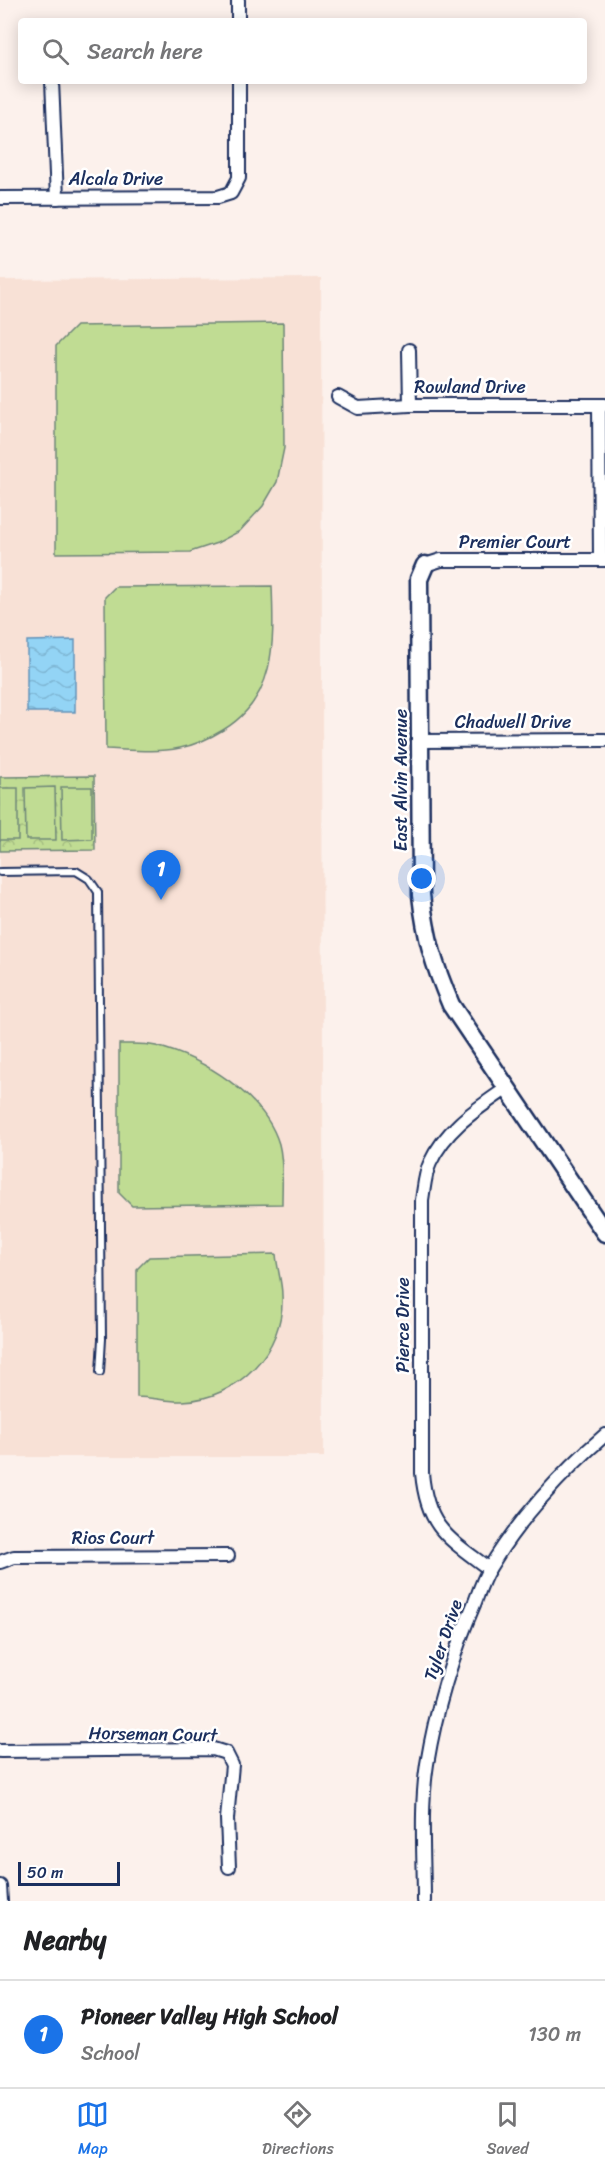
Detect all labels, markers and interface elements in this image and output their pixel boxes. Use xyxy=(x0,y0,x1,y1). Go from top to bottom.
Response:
search box xyxy=(18,18,587,84)
text: Search here xyxy=(87,32,203,71)
icon: search xyxy=(39,35,72,68)
street label: Alcala Drive xyxy=(68,163,163,195)
street label: Rowland Drive xyxy=(414,371,526,403)
street label: Premier Court xyxy=(459,526,571,558)
street label: Chadwell Drive xyxy=(455,706,571,738)
street label: East Alvin Avenue xyxy=(385,709,417,851)
pin: 1 xyxy=(142,850,180,900)
your location xyxy=(407,864,436,893)
street label: Pierce Drive xyxy=(387,1277,419,1373)
street label: Rios Court xyxy=(72,1522,155,1554)
street label: Tyler Drive xyxy=(414,1595,472,1685)
street label: Horseman Court xyxy=(88,1717,218,1751)
text: 50 m xyxy=(27,1858,63,1887)
scale bar xyxy=(18,1859,120,1886)
text: Nearby xyxy=(24,1917,106,1963)
text: Pioneer Valley High School xyxy=(81,1997,338,2036)
text: 1 xyxy=(39,2017,48,2052)
text: 130 m xyxy=(528,2017,581,2052)
text: School xyxy=(81,2036,140,2071)
tab: Map xyxy=(76,2098,109,2163)
tab: Directions xyxy=(262,2098,334,2163)
tab: Saved xyxy=(486,2098,529,2163)

